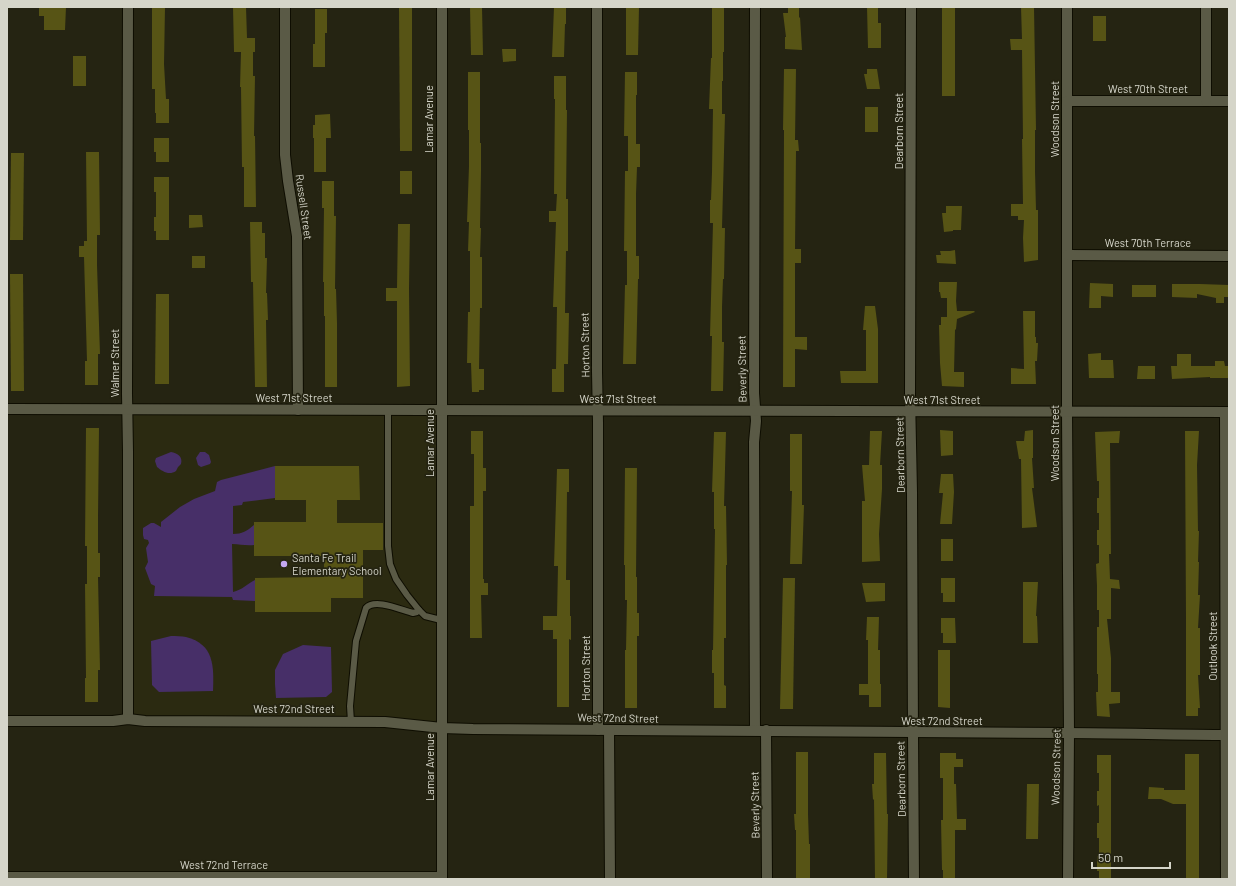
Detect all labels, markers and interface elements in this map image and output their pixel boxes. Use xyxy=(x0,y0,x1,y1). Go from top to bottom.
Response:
street label: Woodson Street xyxy=(1048,81,1061,157)
street label: West 70th Street xyxy=(1108,82,1188,95)
street label: Lamar Avenue xyxy=(422,85,435,153)
street label: Dearborn Street xyxy=(892,93,905,169)
street label: Russell Street xyxy=(293,173,316,241)
street label: West 70th Terrace xyxy=(1105,236,1191,249)
street label: Horton Street xyxy=(577,312,592,378)
street label: Walmer Street xyxy=(108,329,121,397)
street label: Beverly Street xyxy=(734,335,749,403)
street label: West 71st Street xyxy=(256,391,332,404)
street label: West 71st Street xyxy=(580,392,656,405)
street label: West 71st Street xyxy=(904,393,980,406)
street label: Woodson Street xyxy=(1048,405,1061,481)
street label: Lamar Avenue xyxy=(423,409,436,477)
street label: Dearborn Street xyxy=(892,417,907,493)
place label: Santa Fe Trail Elementary School xyxy=(292,551,382,577)
marker: Santa Fe Trail Elementary School xyxy=(279,559,289,569)
street label: Outlook Street xyxy=(1206,611,1219,681)
street label: Horton Street xyxy=(579,635,592,701)
street label: West 72nd Street xyxy=(253,702,335,715)
street label: West 72nd Street xyxy=(577,710,659,725)
street label: West 72nd Street xyxy=(901,714,983,727)
street label: Woodson Street xyxy=(1048,729,1063,805)
street label: Lamar Avenue xyxy=(423,733,436,801)
street label: Dearborn Street xyxy=(893,741,908,817)
street label: Beverly Street xyxy=(747,771,762,839)
scale bar xyxy=(1092,844,1170,870)
text: 50 m xyxy=(1098,850,1123,864)
street label: West 72nd Terrace xyxy=(180,858,268,871)

